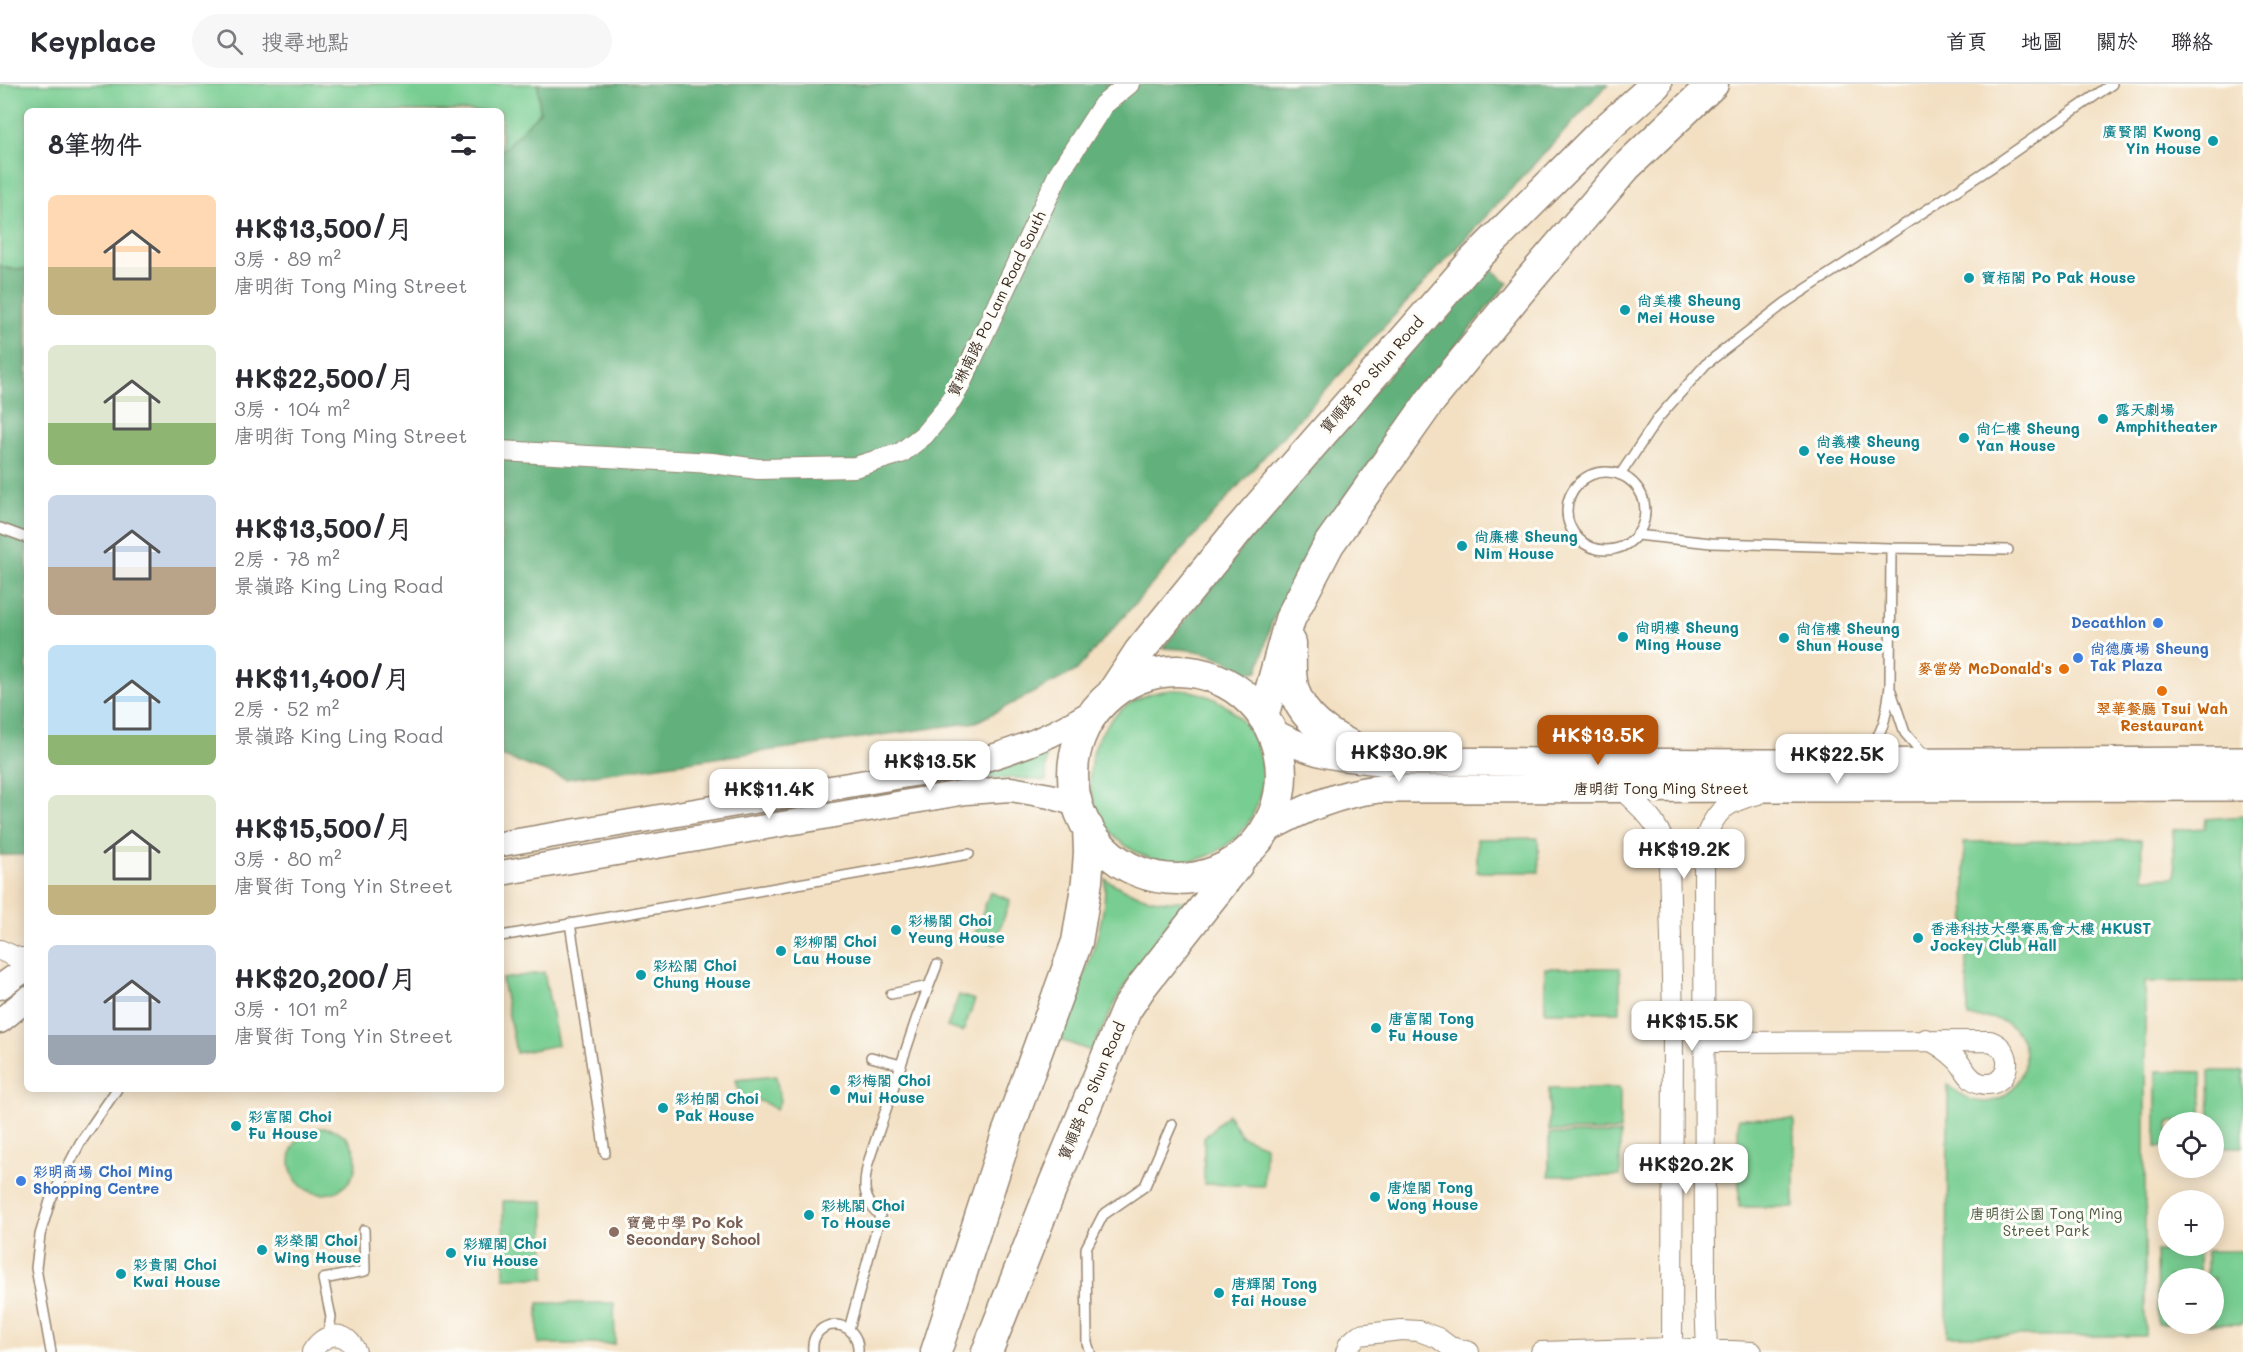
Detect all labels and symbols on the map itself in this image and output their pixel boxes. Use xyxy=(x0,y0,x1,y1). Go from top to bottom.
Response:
place label: 廣賢閣 Kwong Yin House xyxy=(2103,121,2201,158)
marker: 廣賢閣 Kwong Yin House xyxy=(2206,134,2220,148)
street label: 寶琳南路 Po Lam Road South xyxy=(942,207,1050,400)
place label: 寶栢閣 Po Pak House xyxy=(1981,267,2135,287)
marker: 寶栢閣 Po Pak House xyxy=(1962,271,1976,285)
place label: 尚美樓 Sheung Mei House xyxy=(1637,290,1741,327)
marker: 尚美樓 Sheung Mei House xyxy=(1618,303,1632,317)
street label: 寶順路 Po Shun Road xyxy=(1315,312,1427,437)
place label: 露天劇場 Amphitheater xyxy=(2115,399,2218,436)
marker: 露天劇場 Amphitheater xyxy=(2096,412,2110,426)
place label: 尚仁樓 Sheung Yan House xyxy=(1976,418,2080,455)
place label: 尚義樓 Sheung Yee House xyxy=(1816,431,1920,468)
marker: 尚仁樓 Sheung Yan House xyxy=(1957,431,1971,445)
marker: 尚義樓 Sheung Yee House xyxy=(1797,444,1811,458)
place label: 尚廉樓 Sheung Nim House xyxy=(1474,526,1578,563)
marker: 尚廉樓 Sheung Nim House xyxy=(1455,539,1469,553)
place label: Decathlon xyxy=(2071,612,2146,632)
marker: Decathlon xyxy=(2151,616,2165,630)
place label: 尚明樓 Sheung Ming House xyxy=(1635,617,1739,654)
place label: 尚信樓 Sheung Shun House xyxy=(1796,618,1900,655)
marker: 尚明樓 Sheung Ming House xyxy=(1616,630,1630,644)
marker: 尚信樓 Sheung Shun House xyxy=(1777,631,1791,645)
place label: 尚德廣場 Sheung Tak Plaza xyxy=(2090,638,2209,675)
marker: 尚德廣場 Sheung Tak Plaza xyxy=(2071,651,2085,665)
place label: 麥當勞 McDonald's xyxy=(1918,658,2052,678)
marker: 麥當勞 McDonald's xyxy=(2057,662,2071,676)
marker: 翠華餐廳 Tsui Wah Restaurant xyxy=(2155,684,2169,698)
place label: 翠華餐廳 Tsui Wah Restaurant xyxy=(2096,698,2228,735)
pin: HK$13.5K xyxy=(1536,715,1660,766)
pin: HK$30.9K xyxy=(1337,732,1461,783)
pin: HK$22.5K xyxy=(1775,734,1899,785)
pin: HK$13.5K xyxy=(868,741,992,792)
pin: HK$11.4K xyxy=(707,769,831,820)
street label: 唐明街 Tong Ming Street xyxy=(1574,778,1748,798)
pin: HK$19.2K xyxy=(1622,829,1746,880)
place label: 彩楊閣 Choi Yeung House xyxy=(908,910,1005,947)
place label: 香港科技大學賽馬會大樓 HKUST Jockey Club Hall xyxy=(1930,918,2151,955)
marker: 彩楊閣 Choi Yeung House xyxy=(889,923,903,937)
place label: 彩柳閣 Choi Lau House xyxy=(793,931,877,968)
marker: 香港科技大學賽馬會大樓 HKUST Jockey Club Hall xyxy=(1911,931,1925,945)
marker: 彩柳閣 Choi Lau House xyxy=(774,944,788,958)
place label: 彩松閣 Choi Chung House xyxy=(653,955,751,992)
marker: 彩松閣 Choi Chung House xyxy=(634,968,648,982)
pin: HK$15.5K xyxy=(1630,1001,1754,1052)
place label: 唐富閣 Tong Fu House xyxy=(1388,1008,1474,1045)
street label: 寶順路 Po Shun Road xyxy=(1053,1018,1129,1163)
marker: 唐富閣 Tong Fu House xyxy=(1369,1021,1383,1035)
place label: 彩梅閣 Choi Mui House xyxy=(847,1070,931,1107)
marker: 彩梅閣 Choi Mui House xyxy=(828,1083,842,1097)
place label: 彩柏閣 Choi Pak House xyxy=(675,1088,759,1125)
marker: 彩柏閣 Choi Pak House xyxy=(656,1101,670,1115)
place label: 彩富閣 Choi Fu House xyxy=(248,1106,332,1143)
marker: 彩富閣 Choi Fu House xyxy=(229,1119,243,1133)
pin: HK$20.2K xyxy=(1624,1144,1748,1195)
place label: 彩明商場 Choi Ming Shopping Centre xyxy=(33,1161,173,1198)
marker: 彩明商場 Choi Ming Shopping Centre xyxy=(14,1174,28,1188)
place label: 唐煌閣 Tong Wong House xyxy=(1387,1177,1478,1214)
marker: 唐煌閣 Tong Wong House xyxy=(1368,1190,1382,1204)
place label: 彩桃閣 Choi To House xyxy=(821,1195,905,1232)
park label: 唐明街公園 Tong Ming Street Park xyxy=(1970,1203,2123,1240)
marker: 彩桃閣 Choi To House xyxy=(802,1208,816,1222)
place label: 寶覺中學 Po Kok Secondary School xyxy=(626,1212,760,1249)
marker: 寶覺中學 Po Kok Secondary School xyxy=(607,1225,621,1239)
place label: 彩榮閣 Choi Wing House xyxy=(274,1230,361,1267)
place label: 彩耀閣 Choi Yiu House xyxy=(463,1233,547,1270)
marker: 彩榮閣 Choi Wing House xyxy=(255,1243,269,1257)
marker: 彩耀閣 Choi Yiu House xyxy=(444,1246,458,1260)
place label: 彩貴閣 Choi Kwai House xyxy=(133,1254,220,1291)
marker: 彩貴閣 Choi Kwai House xyxy=(114,1267,128,1281)
place label: 唐輝閣 Tong Fai House xyxy=(1231,1273,1317,1310)
marker: 唐輝閣 Tong Fai House xyxy=(1212,1286,1226,1300)

